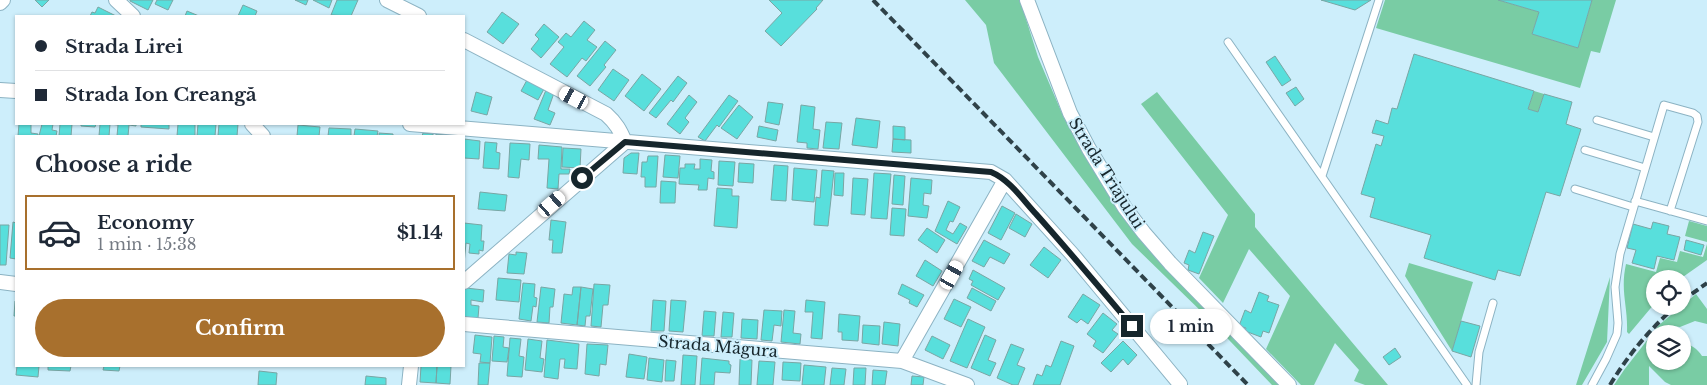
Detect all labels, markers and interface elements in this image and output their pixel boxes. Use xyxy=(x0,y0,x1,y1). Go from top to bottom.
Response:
text: Strada Lirei xyxy=(65,35,183,58)
text: Strada Ion Creangă xyxy=(65,83,257,106)
car xyxy=(557,84,590,112)
street label: Strada Triajului xyxy=(1065,114,1149,233)
text: Choose a ride xyxy=(35,151,192,178)
route start xyxy=(571,167,593,189)
car xyxy=(535,188,568,220)
icon: car xyxy=(37,210,82,255)
text: Economy xyxy=(97,211,194,234)
text: $1.14 xyxy=(397,221,443,244)
text: 1 min · 15:38 xyxy=(97,234,196,254)
car xyxy=(938,258,965,292)
map controls xyxy=(1646,270,1691,370)
button: locate xyxy=(1646,270,1691,315)
button: Confirm xyxy=(35,299,445,357)
callout: 1 min xyxy=(1150,308,1232,344)
route end xyxy=(1121,315,1143,337)
text: 1 min xyxy=(1168,316,1214,336)
button: layers xyxy=(1646,325,1691,370)
street label: Strada Măgura xyxy=(657,331,779,361)

